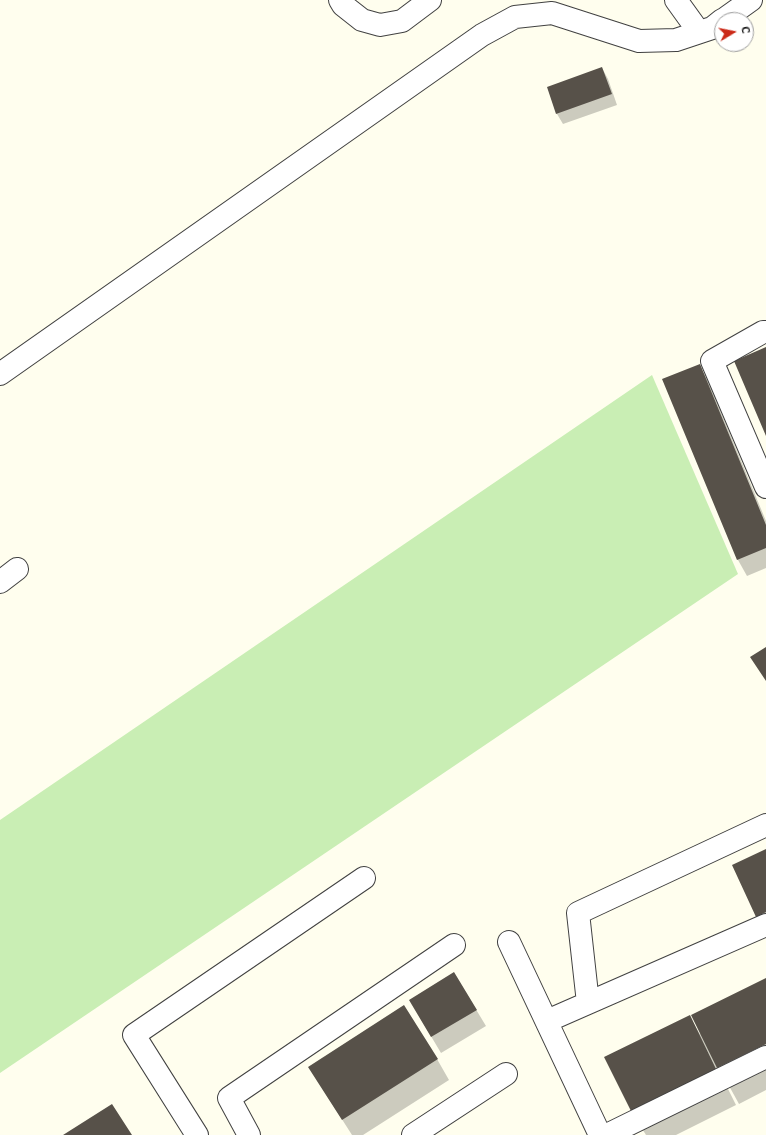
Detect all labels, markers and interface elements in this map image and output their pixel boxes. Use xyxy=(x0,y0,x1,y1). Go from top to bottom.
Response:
north arrow xyxy=(714,12,754,52)
text: С xyxy=(738,25,752,35)

